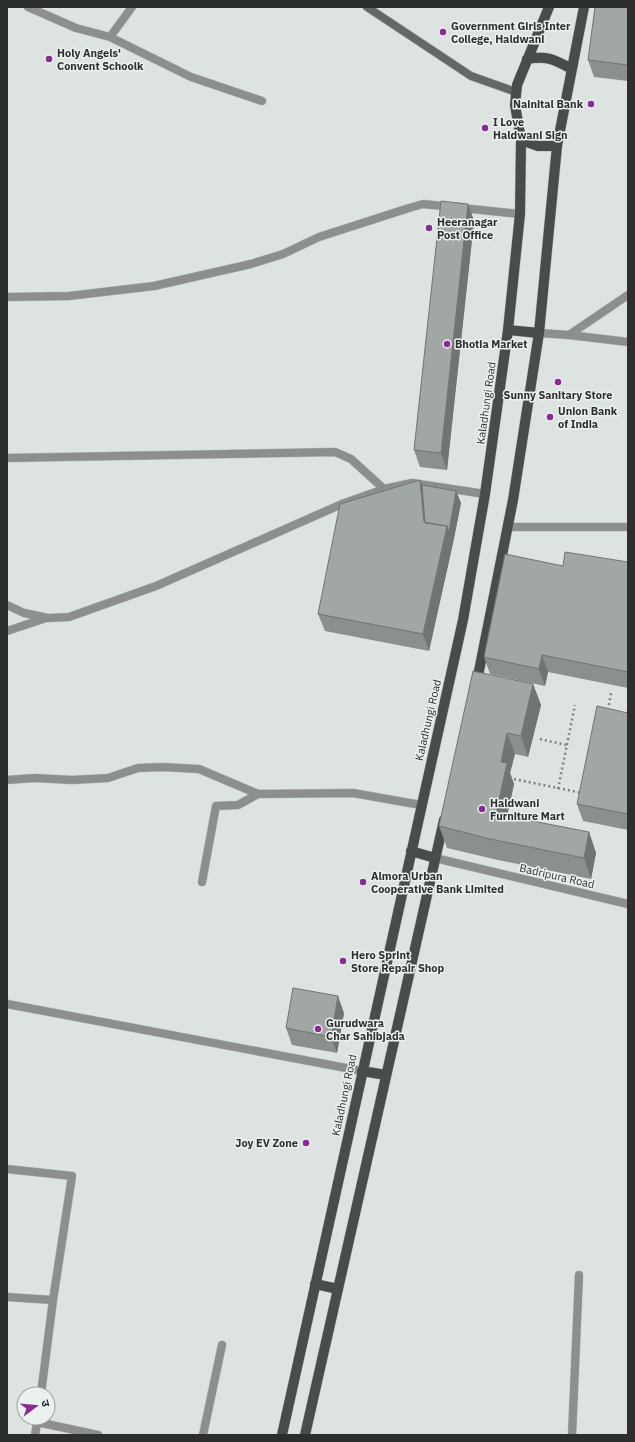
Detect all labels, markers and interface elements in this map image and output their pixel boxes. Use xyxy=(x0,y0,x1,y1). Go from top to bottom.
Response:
place label: Government Girls Inter College, Haldwani xyxy=(451,19,571,46)
marker: Government Girls Inter College, Haldwani xyxy=(438,27,448,37)
place label: Holy Angels' Convent Schoolk xyxy=(57,46,144,73)
marker: Holy Angels' Convent Schoolk xyxy=(44,54,54,64)
place label: Nainital Bank xyxy=(513,97,584,111)
marker: Nainital Bank xyxy=(586,99,596,109)
place label: I Love Haldwani Sign xyxy=(493,115,568,142)
marker: I Love Haldwani Sign xyxy=(480,123,490,133)
place label: Heeranagar Post Office xyxy=(437,215,498,242)
marker: Heeranagar Post Office xyxy=(424,223,434,233)
place label: Bhotia Market xyxy=(455,337,527,351)
marker: Bhotia Market xyxy=(442,339,452,349)
street label: Kaladhungi Road xyxy=(473,361,499,445)
marker: Sunny Sanitary Store xyxy=(553,377,563,387)
place label: Sunny Sanitary Store xyxy=(504,388,612,402)
place label: Union Bank of India xyxy=(558,404,618,431)
marker: Union Bank of India xyxy=(545,412,555,422)
street label: Kaladhungi Road xyxy=(412,678,444,762)
place label: Haldwani Furniture Mart xyxy=(490,796,565,823)
marker: Haldwani Furniture Mart xyxy=(477,804,487,814)
street label: Badripura Road xyxy=(518,861,596,891)
place label: Almora Urban Cooperative Bank Limited xyxy=(371,869,504,896)
marker: Almora Urban Cooperative Bank Limited xyxy=(358,877,368,887)
place label: Hero Sprint Store Repair Shop xyxy=(351,948,445,975)
marker: Hero Sprint Store Repair Shop xyxy=(338,956,348,966)
place label: Gurudwara Char Sahibjada xyxy=(326,1016,405,1043)
marker: Gurudwara Char Sahibjada xyxy=(313,1024,323,1034)
street label: Kaladhungi Road xyxy=(329,1053,359,1137)
place label: Joy EV Zone xyxy=(235,1136,298,1150)
marker: Joy EV Zone xyxy=(301,1138,311,1148)
north arrow xyxy=(16,1386,56,1426)
text: उ xyxy=(38,1398,53,1409)

